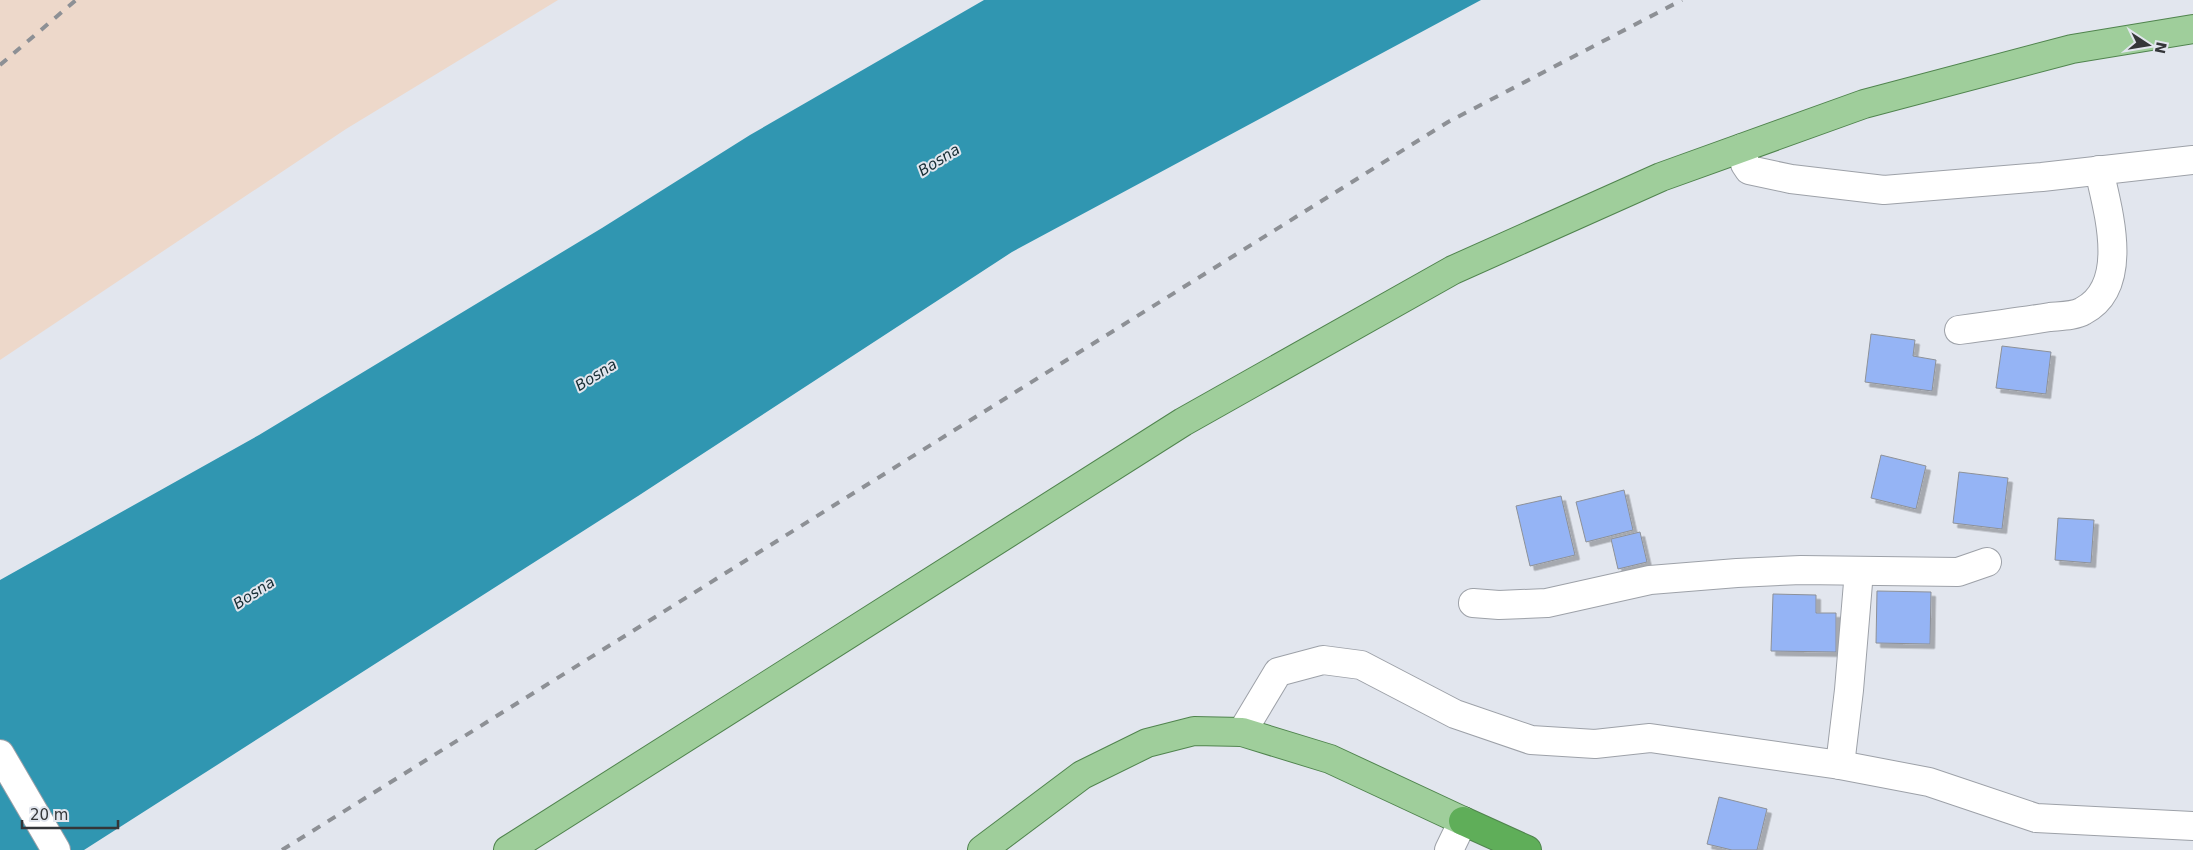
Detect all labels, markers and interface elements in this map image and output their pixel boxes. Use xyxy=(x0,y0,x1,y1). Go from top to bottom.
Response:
north arrow xyxy=(2123,20,2173,70)
text: N xyxy=(2152,40,2170,55)
water label: Bosna xyxy=(915,140,963,180)
water label: Bosna xyxy=(572,355,620,395)
water label: Bosna xyxy=(230,573,278,613)
scale bar xyxy=(22,798,119,830)
text: 20 m xyxy=(30,806,68,824)

